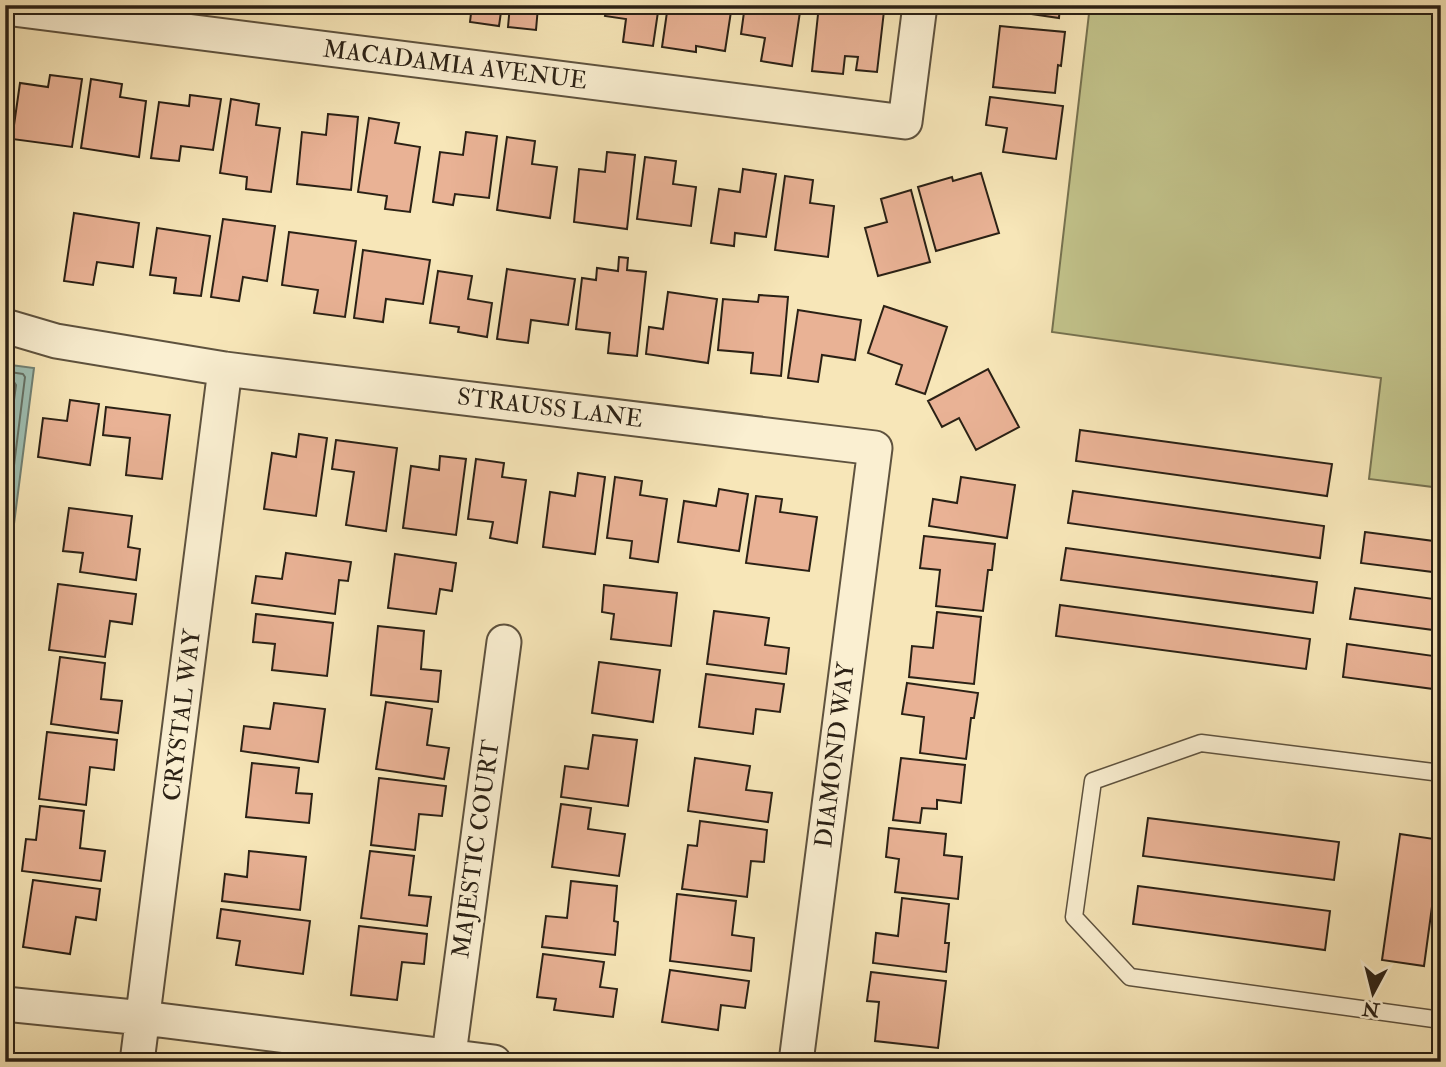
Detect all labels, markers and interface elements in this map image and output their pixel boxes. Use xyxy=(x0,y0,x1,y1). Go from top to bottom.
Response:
street label: MACADAMIA AVENUE xyxy=(321,33,589,97)
street label: STRAUSS LANE xyxy=(455,381,645,435)
street label: CRYSTAL WAY xyxy=(156,627,208,803)
street label: DIAMOND WAY xyxy=(808,660,862,849)
street label: MAJESTIC COURT xyxy=(445,738,507,960)
north arrow xyxy=(1338,958,1408,1028)
text: N xyxy=(1360,996,1382,1022)

